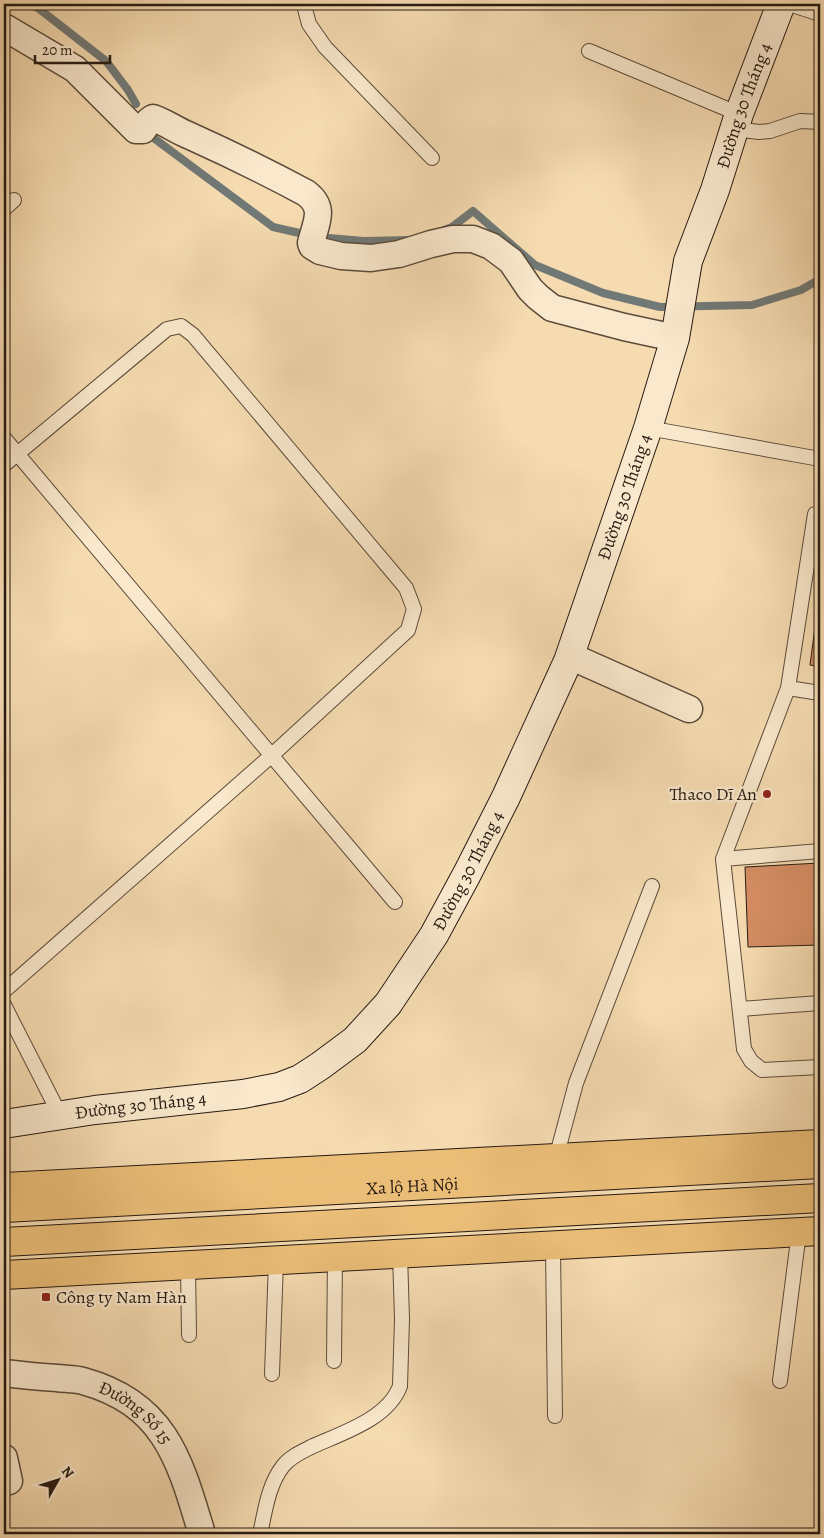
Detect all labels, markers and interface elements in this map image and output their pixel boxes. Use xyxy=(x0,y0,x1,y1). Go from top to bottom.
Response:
scale bar xyxy=(35,32,110,64)
street label: Đường 30 Tháng 4 xyxy=(711,39,777,172)
text: 20 m xyxy=(42,40,73,60)
street label: Đường 30 Tháng 4 xyxy=(592,430,657,563)
place label: Thaco Dĩ An xyxy=(670,782,757,806)
marker: Thaco Dĩ An xyxy=(761,788,773,800)
street label: Đường 30 Tháng 4 xyxy=(427,807,509,935)
street label: Đường 30 Tháng 4 xyxy=(73,1086,208,1125)
street label: Xa lộ Hà Nội xyxy=(366,1172,459,1200)
place label: Công ty Nam Hàn xyxy=(56,1285,187,1309)
marker: Công ty Nam Hàn xyxy=(40,1291,52,1303)
street label: Đường Số 15 xyxy=(95,1375,178,1449)
north arrow xyxy=(32,1456,82,1506)
text: N xyxy=(57,1462,78,1482)

